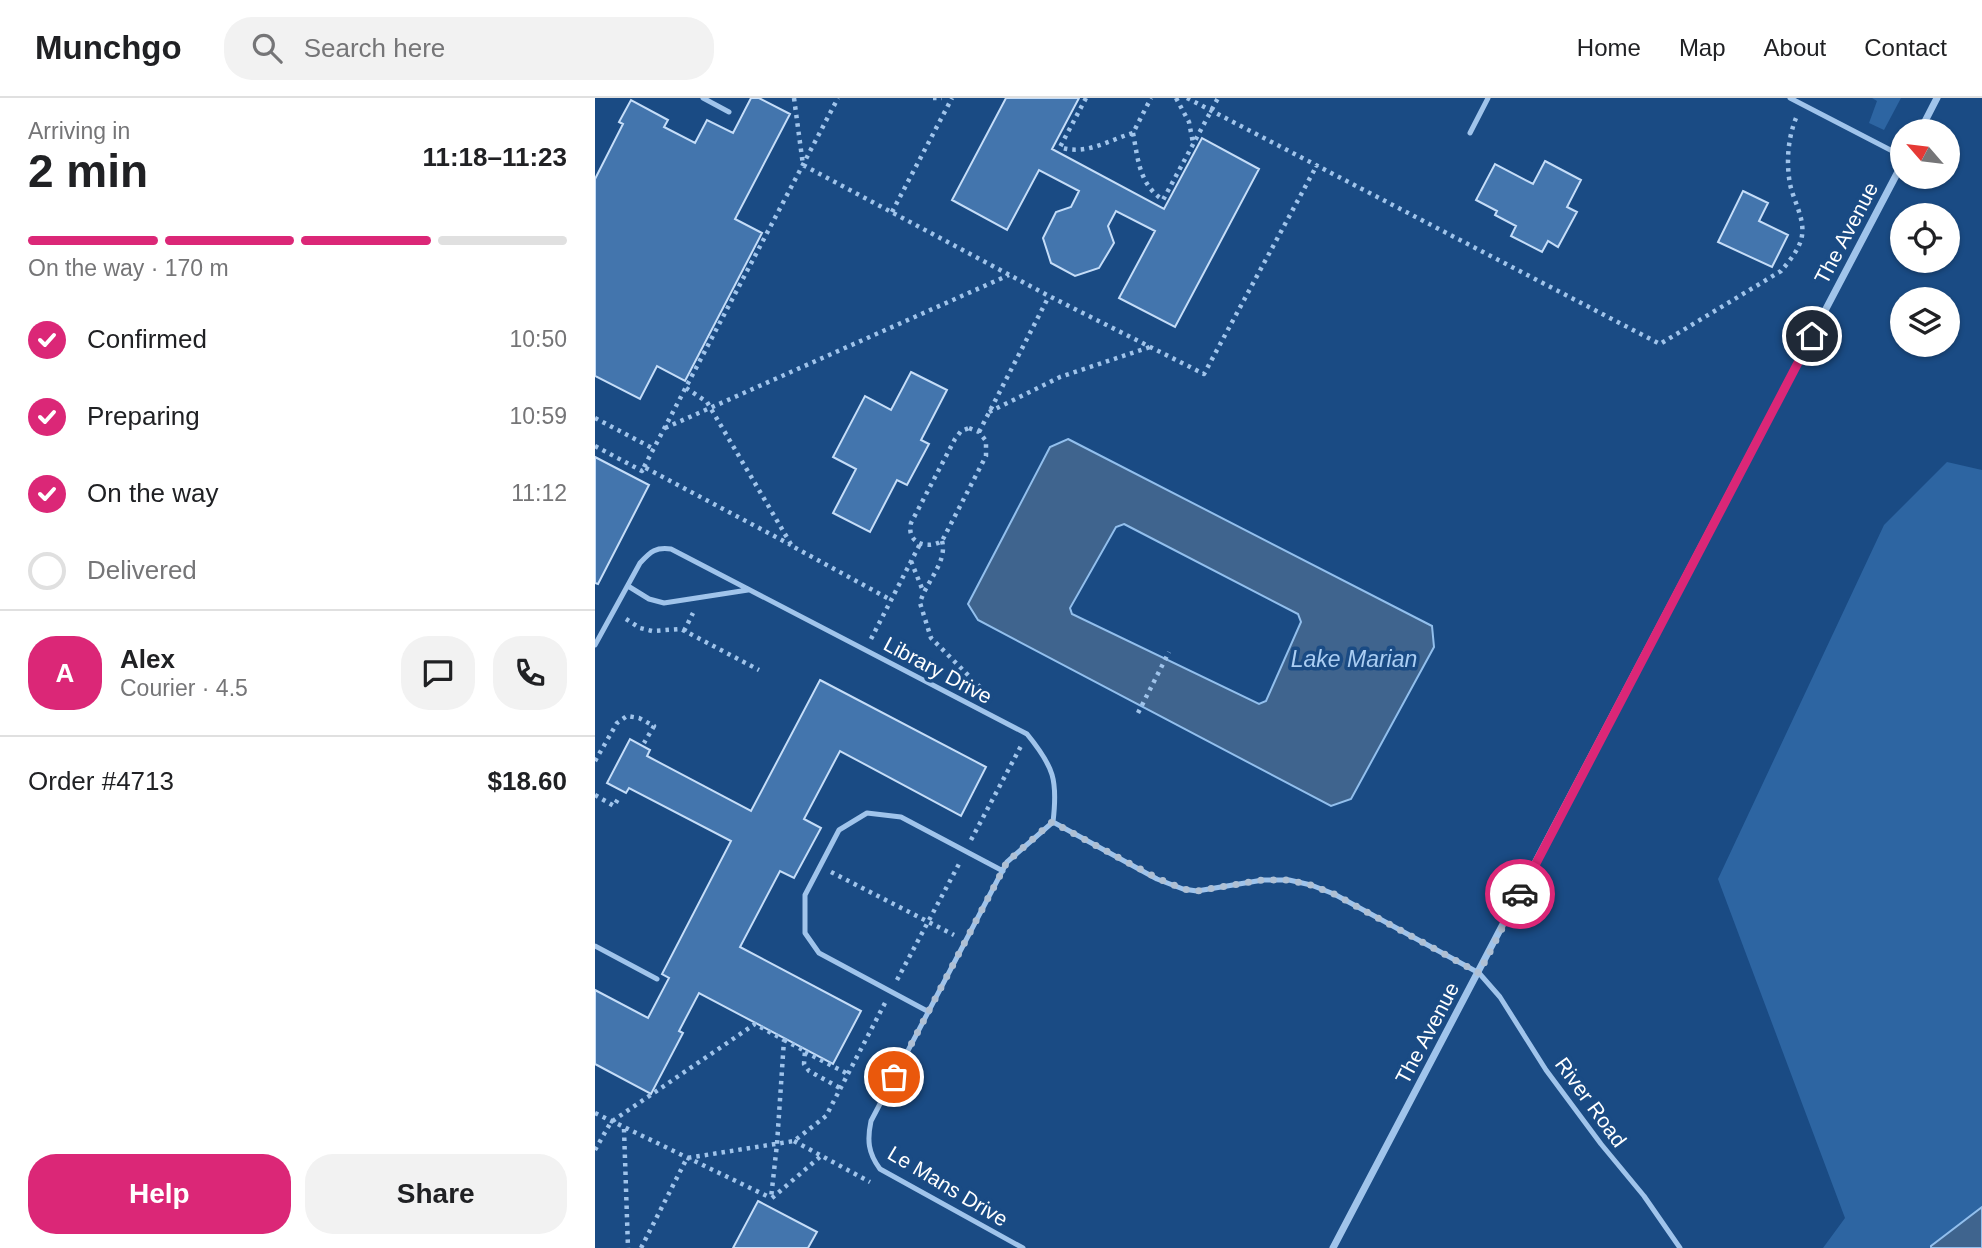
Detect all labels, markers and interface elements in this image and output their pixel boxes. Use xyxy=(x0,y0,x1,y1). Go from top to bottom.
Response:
search box xyxy=(224,17,714,80)
text: Munchgo xyxy=(35,29,182,66)
icon: search xyxy=(248,29,286,67)
text: Search here xyxy=(304,33,445,63)
text: Home xyxy=(1577,34,1641,61)
text: Map xyxy=(1679,34,1726,61)
text: About xyxy=(1764,34,1826,61)
text: Contact xyxy=(1864,34,1947,61)
text: Arriving in xyxy=(28,118,130,144)
north arrow xyxy=(1890,119,1960,189)
map controls xyxy=(1890,119,1960,357)
text: 11:18–11:23 xyxy=(422,142,567,172)
text: 2 min xyxy=(28,145,148,197)
street label: The Avenue xyxy=(1810,178,1882,288)
button: locate xyxy=(1890,203,1960,273)
text: On the way · 170 m xyxy=(28,255,229,281)
button: layers xyxy=(1890,287,1960,357)
pin xyxy=(1782,306,1842,366)
icon: home xyxy=(1793,317,1831,355)
icon: check xyxy=(28,321,66,359)
text: Confirmed xyxy=(87,324,207,354)
text: 10:50 xyxy=(509,326,567,352)
icon: check xyxy=(28,398,66,436)
text: Preparing xyxy=(87,401,200,431)
text: 10:59 xyxy=(509,403,567,429)
icon: check xyxy=(28,475,66,513)
text: On the way xyxy=(87,478,219,508)
text: 11:12 xyxy=(511,480,567,506)
text: Delivered xyxy=(87,555,197,585)
street label: Library Drive xyxy=(880,632,996,708)
button: chat xyxy=(401,636,475,710)
button: phone xyxy=(493,636,567,710)
text: Alex xyxy=(120,644,175,674)
water label: Lake Marian xyxy=(1291,646,1417,672)
text: A xyxy=(56,658,74,688)
text: Courier · 4.5 xyxy=(120,675,248,701)
text: Order #4713 xyxy=(28,766,174,796)
text: $18.60 xyxy=(487,766,567,796)
courier xyxy=(1485,859,1555,929)
icon: car xyxy=(1501,875,1539,913)
street label: The Avenue xyxy=(1391,978,1463,1088)
pin xyxy=(864,1047,924,1107)
street label: River Road xyxy=(1551,1053,1631,1151)
icon: bag xyxy=(875,1058,913,1096)
street label: Le Mans Drive xyxy=(884,1141,1012,1231)
button: Help xyxy=(28,1154,291,1234)
button: Share xyxy=(305,1154,567,1234)

